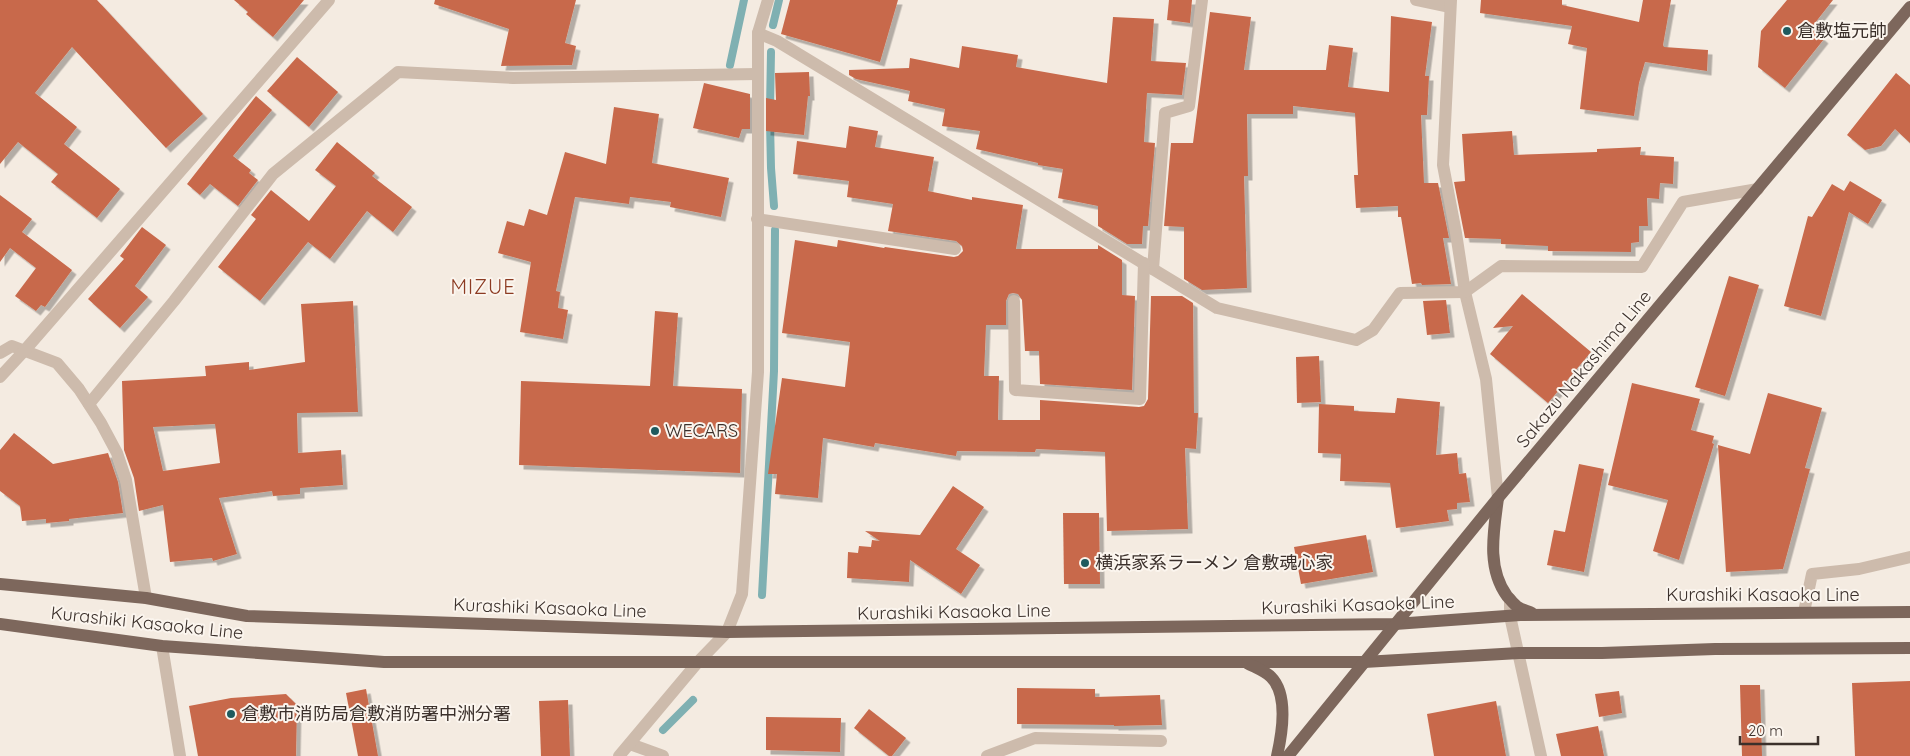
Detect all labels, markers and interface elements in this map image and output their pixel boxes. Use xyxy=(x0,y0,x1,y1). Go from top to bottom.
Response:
place label: 倉敷塩元帥 xyxy=(1797,19,1887,42)
marker: 倉敷塩元帥 xyxy=(1781,25,1793,37)
district label: MIZUE xyxy=(450,274,516,299)
street label: Sakazu Nakashima Line xyxy=(1511,285,1656,452)
place label: WECARS xyxy=(665,419,738,442)
marker: WECARS xyxy=(649,425,661,437)
place label: 横浜家系ラーメン 倉敷魂心家 xyxy=(1095,551,1333,574)
marker: 横浜家系ラーメン 倉敷魂心家 xyxy=(1079,557,1091,569)
street label: Kurashiki Kasaoka Line xyxy=(1666,583,1860,606)
street label: Kurashiki Kasaoka Line xyxy=(1261,590,1455,619)
street label: Kurashiki Kasaoka Line xyxy=(453,593,647,622)
street label: Kurashiki Kasaoka Line xyxy=(857,598,1051,625)
street label: Kurashiki Kasaoka Line xyxy=(50,601,244,644)
place label: 倉敷市消防局倉敷消防署中洲分署 xyxy=(241,702,511,725)
marker: 倉敷市消防局倉敷消防署中洲分署 xyxy=(225,708,237,720)
scale bar xyxy=(1740,714,1818,746)
text: 20 m xyxy=(1748,721,1783,740)

